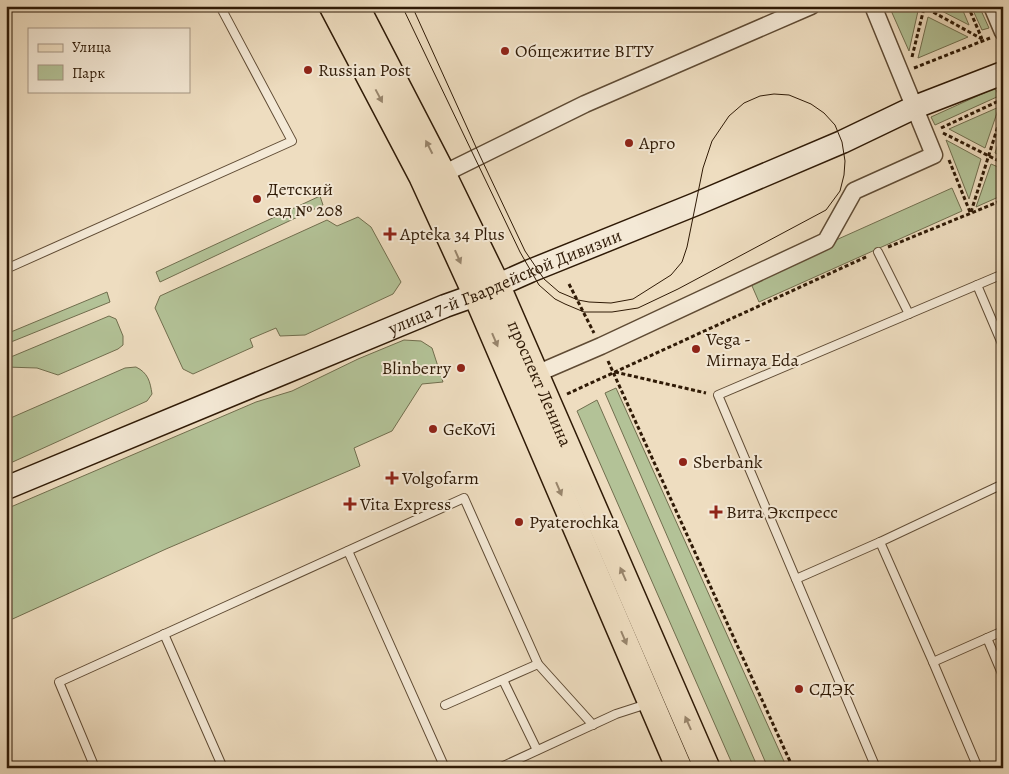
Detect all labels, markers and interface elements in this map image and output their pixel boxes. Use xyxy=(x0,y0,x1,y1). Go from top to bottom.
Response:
legend xyxy=(28,28,190,92)
text: Улица xyxy=(72,37,111,57)
place label: Общежитие ВГТУ xyxy=(515,39,655,63)
marker: Общежитие ВГТУ xyxy=(499,45,511,57)
place label: Russian Post xyxy=(318,58,411,82)
text: Парк xyxy=(72,63,105,83)
marker: Russian Post xyxy=(302,64,314,76)
one-way arrow xyxy=(375,88,383,103)
place label: Арго xyxy=(638,131,675,155)
marker: Арго xyxy=(623,137,635,149)
one-way arrow xyxy=(425,140,433,154)
place label: Детский сад № 208 xyxy=(267,177,343,222)
marker: Детский сад № 208 xyxy=(251,193,263,205)
place label: Apteka 34 Plus xyxy=(399,222,505,246)
street label: улица 7-й Гвардейской Дивизии xyxy=(384,223,625,341)
marker: Apteka 34 Plus xyxy=(384,228,396,240)
one-way arrow xyxy=(455,250,463,264)
street label: проспект Ленина xyxy=(502,317,578,451)
place label: Vega - Mirnaya Eda xyxy=(705,327,799,372)
one-way arrow xyxy=(491,333,499,347)
marker: Vega - Mirnaya Eda xyxy=(690,343,702,355)
place label: Blinberry xyxy=(382,356,452,380)
marker: Blinberry xyxy=(455,362,467,374)
place label: GeKoVi xyxy=(443,417,496,441)
marker: GeKoVi xyxy=(427,423,439,435)
place label: Sberbank xyxy=(693,450,763,474)
marker: Sberbank xyxy=(677,456,689,468)
place label: Volgofarm xyxy=(401,466,479,490)
marker: Volgofarm xyxy=(386,472,398,484)
one-way arrow xyxy=(556,482,564,496)
place label: Vita Express xyxy=(359,492,451,516)
marker: Vita Express xyxy=(344,498,356,510)
place label: Вита Экспресс xyxy=(726,500,838,524)
marker: Вита Экспресс xyxy=(710,506,722,518)
place label: Pyaterochka xyxy=(529,510,620,534)
marker: Pyaterochka xyxy=(513,516,525,528)
one-way arrow xyxy=(619,567,627,581)
one-way arrow xyxy=(620,631,628,645)
place label: СДЭК xyxy=(809,677,855,701)
marker: СДЭК xyxy=(793,683,805,695)
one-way arrow xyxy=(683,716,691,730)

